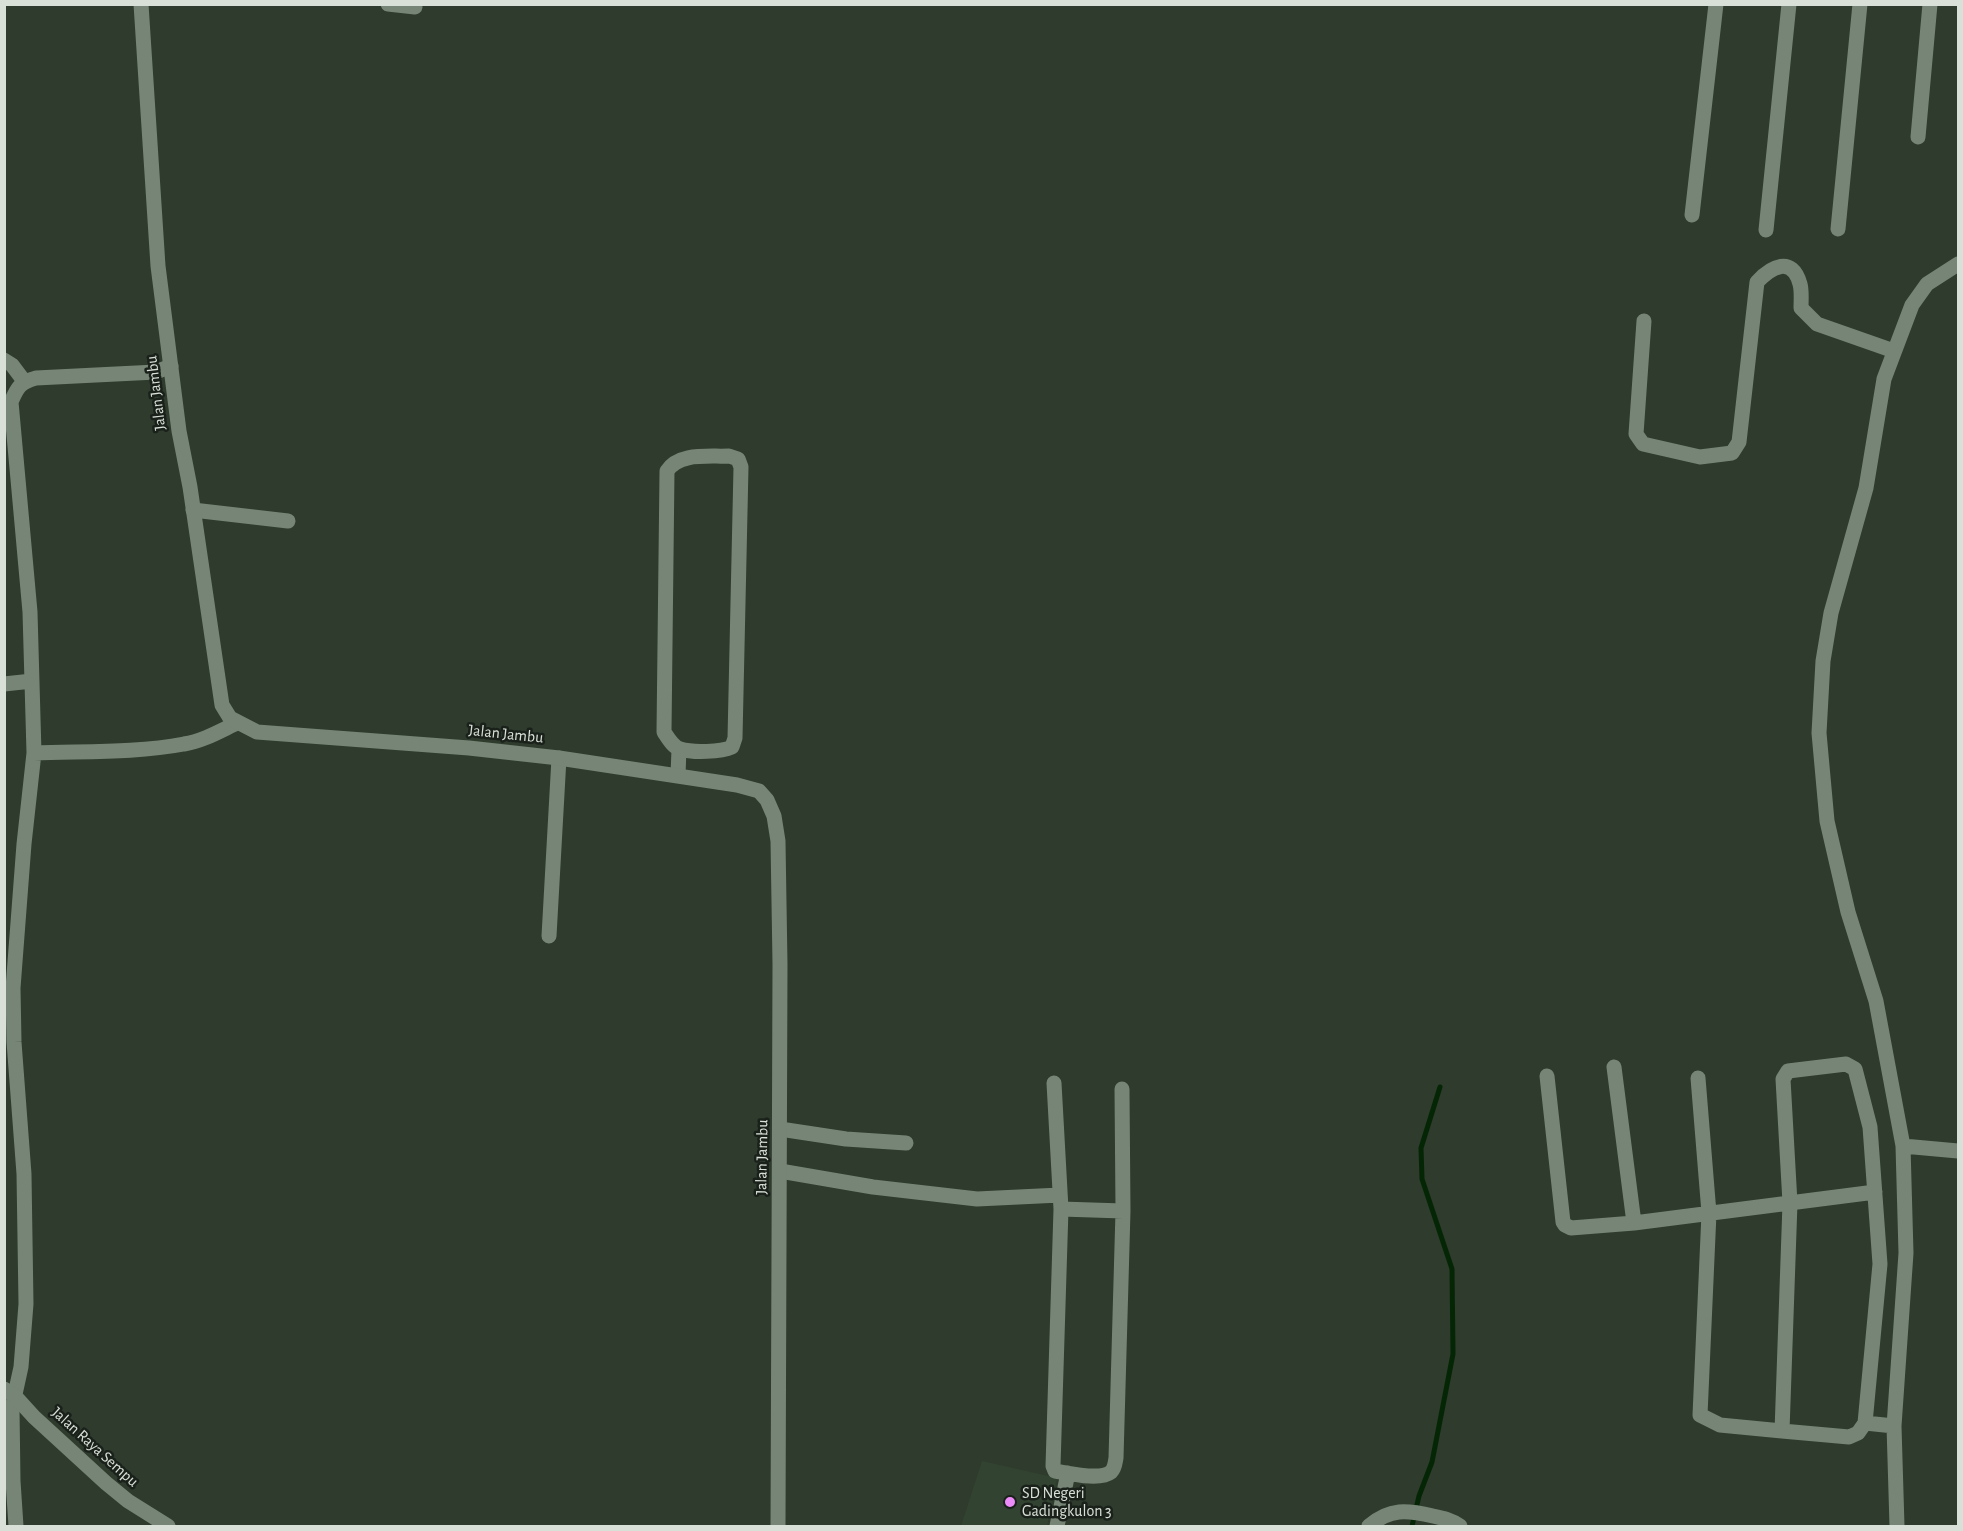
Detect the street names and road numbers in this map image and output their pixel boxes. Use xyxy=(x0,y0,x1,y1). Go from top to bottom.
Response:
street label: Jalan Jambu xyxy=(142,355,170,431)
street label: Jalan Jambu xyxy=(468,721,544,747)
street label: Jalan Jambu xyxy=(752,1119,772,1195)
street label: Jalan Raya Sempu xyxy=(48,1403,142,1491)

